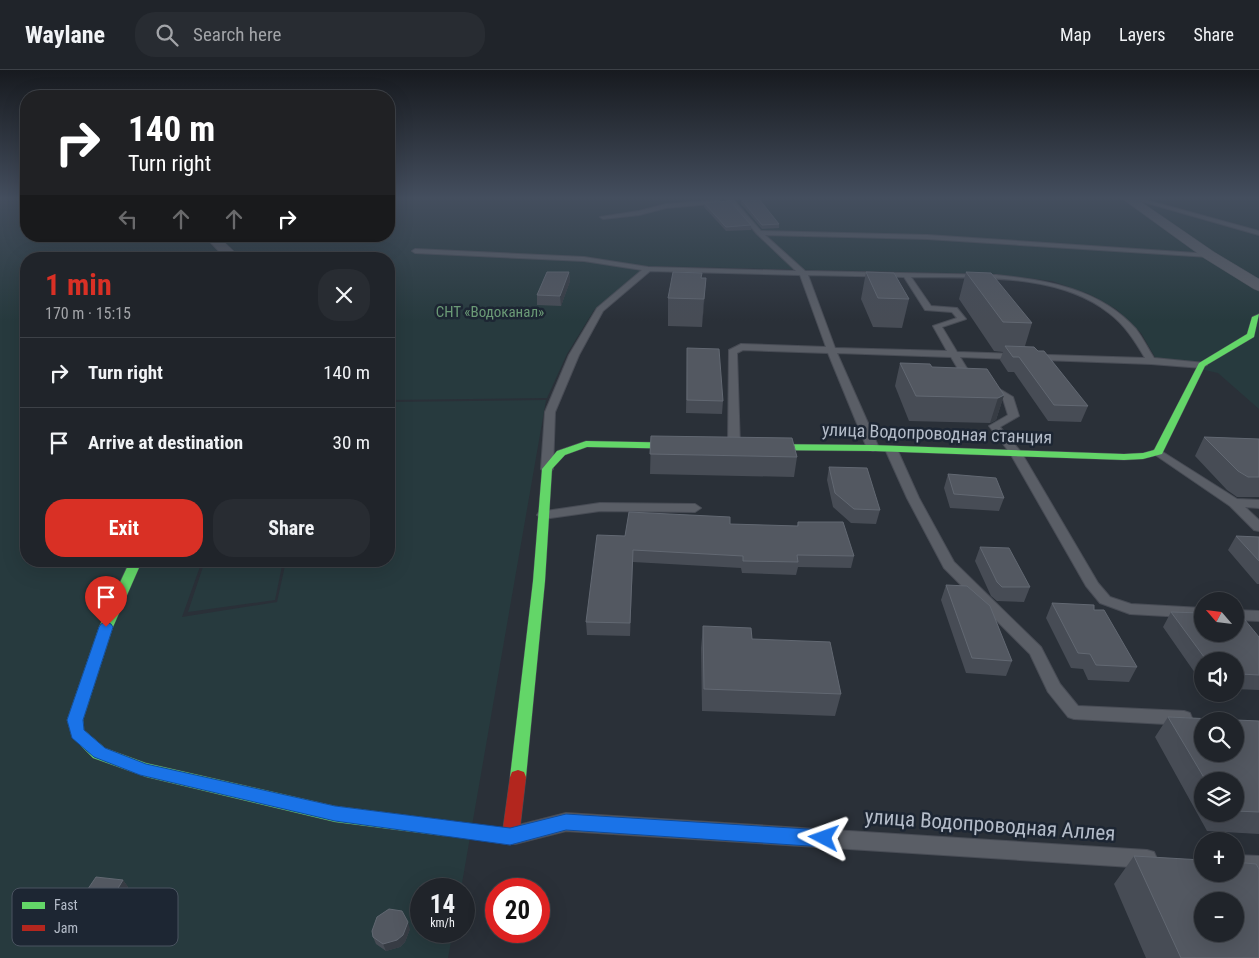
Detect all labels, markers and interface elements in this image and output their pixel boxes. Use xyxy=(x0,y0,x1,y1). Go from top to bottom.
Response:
search box xyxy=(135,12,485,57)
text: Waylane xyxy=(25,21,105,49)
icon: search xyxy=(153,21,181,49)
text: Search here xyxy=(193,23,281,46)
text: Map xyxy=(1060,24,1091,45)
text: Layers xyxy=(1119,24,1166,45)
text: Share xyxy=(1194,24,1234,45)
text: 140 m xyxy=(128,109,215,150)
icon: right xyxy=(45,110,110,175)
text: Turn right xyxy=(128,151,211,176)
icon: left xyxy=(114,205,142,233)
icon: ahead xyxy=(167,205,195,233)
icon: ahead xyxy=(220,205,248,233)
icon: right xyxy=(273,205,301,233)
text: 1 min xyxy=(45,267,112,302)
button: close xyxy=(318,269,370,321)
park label: СНТ «Водоканал» xyxy=(436,303,544,321)
text: 170 m · 15:15 xyxy=(45,304,131,323)
icon: right xyxy=(45,359,73,387)
text: Turn right xyxy=(88,361,163,384)
text: 140 m xyxy=(323,361,370,384)
street label: улица Водопроводная станция xyxy=(822,418,1052,448)
icon: arrive xyxy=(45,429,73,457)
text: Arrive at destination xyxy=(88,431,243,454)
text: 30 m xyxy=(333,431,370,454)
button: Exit xyxy=(45,499,203,557)
button: Share xyxy=(213,499,370,557)
pin xyxy=(85,576,127,627)
icon: arrive xyxy=(92,583,120,611)
north arrow xyxy=(1194,592,1244,642)
map controls xyxy=(1194,592,1244,942)
button: sound xyxy=(1194,652,1244,702)
button: search xyxy=(1194,712,1244,762)
button: layers xyxy=(1194,772,1244,822)
street label: улица Водопроводная Аллея xyxy=(864,804,1116,846)
position arrow xyxy=(797,811,849,863)
button: + xyxy=(1194,832,1244,882)
speed limit sign: 20 xyxy=(485,878,550,943)
legend xyxy=(12,888,178,946)
text: 14 xyxy=(430,890,455,919)
button: − xyxy=(1194,892,1244,942)
text: Fast xyxy=(54,897,78,913)
text: km/h xyxy=(430,916,455,930)
text: Jam xyxy=(54,920,78,936)

